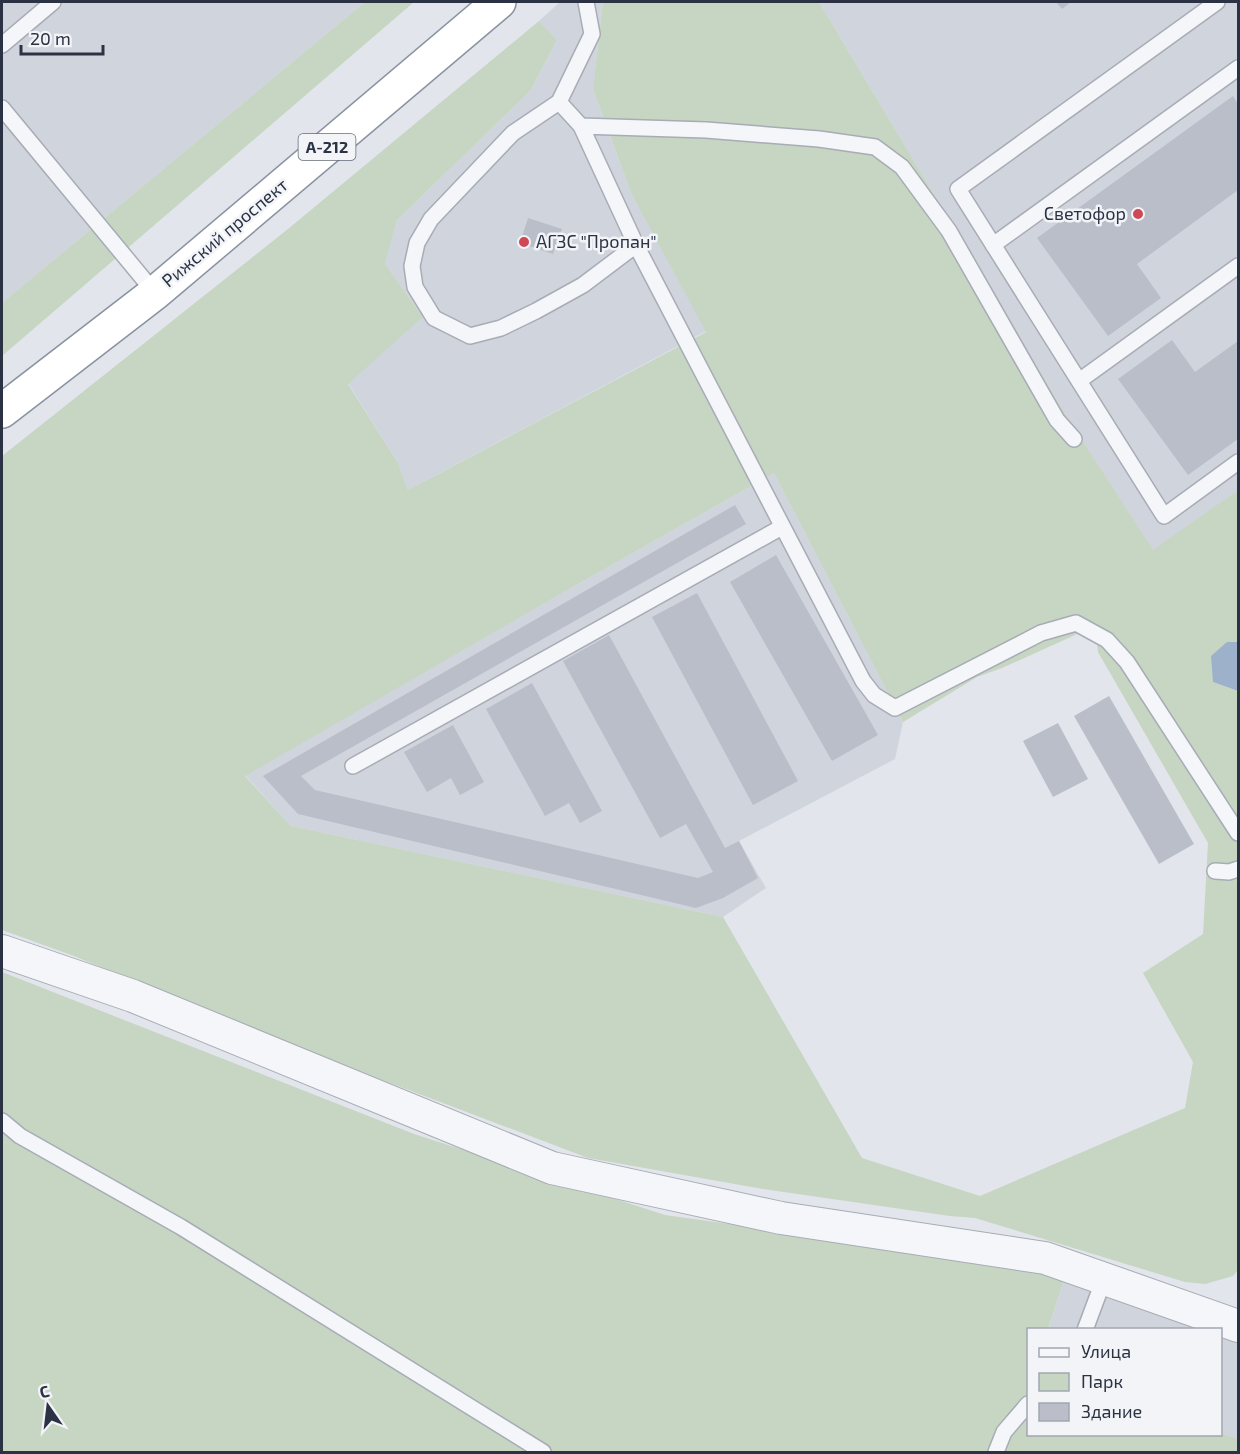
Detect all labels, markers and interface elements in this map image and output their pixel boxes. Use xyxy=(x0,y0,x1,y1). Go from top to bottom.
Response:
scale bar xyxy=(21,18,104,56)
text: 20 m xyxy=(30,27,71,49)
road number: А-212 xyxy=(298,134,356,160)
street label: Рижский проспект xyxy=(157,173,292,291)
place label: Светофор xyxy=(1044,202,1126,224)
marker: Светофор xyxy=(1131,207,1145,221)
place label: АГЗС "Пропан" xyxy=(536,230,657,252)
marker: АГЗС "Пропан" xyxy=(517,235,531,249)
legend xyxy=(1027,1328,1222,1436)
text: Улица xyxy=(1081,1340,1131,1362)
text: Парк xyxy=(1081,1370,1123,1392)
north arrow xyxy=(18,1376,78,1436)
text: С xyxy=(37,1381,51,1401)
text: Здание xyxy=(1081,1400,1142,1422)

